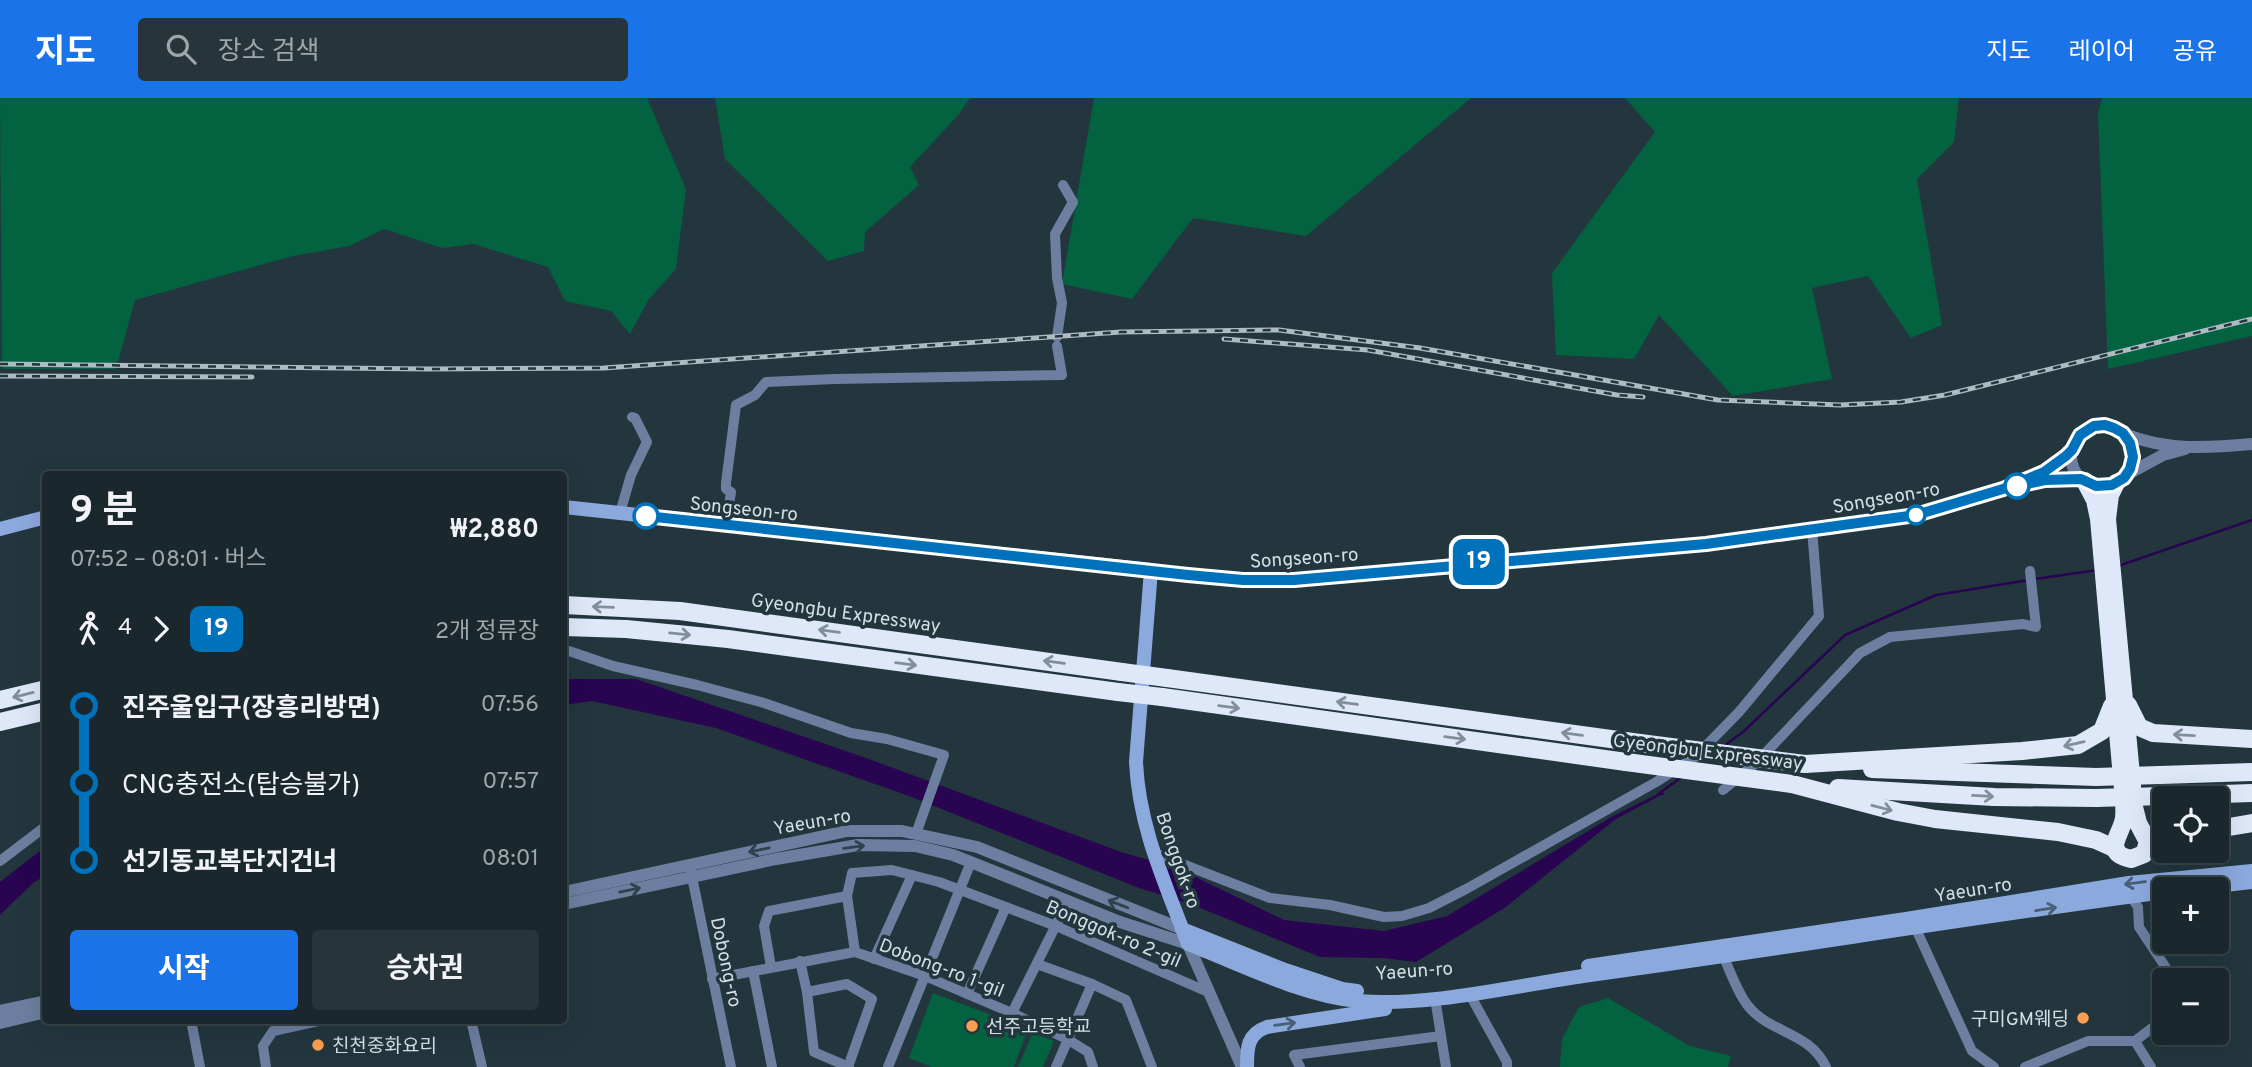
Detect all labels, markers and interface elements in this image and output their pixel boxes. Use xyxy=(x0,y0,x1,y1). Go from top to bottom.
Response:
search box xyxy=(138,18,628,81)
icon: search xyxy=(162,30,200,68)
text: 지도 xyxy=(35,33,96,75)
text: 장소 검색 xyxy=(218,36,320,69)
text: 지도 xyxy=(1986,38,2031,68)
text: 레이어 xyxy=(2069,38,2135,68)
text: 공유 xyxy=(2173,38,2217,68)
unlabelled marker xyxy=(2004,473,2030,499)
street label: Songseon-ro xyxy=(1831,478,1942,520)
text: 9 분 xyxy=(70,488,138,537)
street label: Songseon-ro xyxy=(688,492,799,528)
unlabelled marker xyxy=(633,503,659,529)
unlabelled marker xyxy=(1906,505,1926,525)
text: ₩2,880 xyxy=(450,514,539,547)
line badge: 19 xyxy=(1448,539,1510,585)
street label: Songseon-ro xyxy=(1249,543,1359,575)
text: 07:52 – 08:01 · 버스 xyxy=(70,546,267,575)
text: 19 xyxy=(1467,547,1491,577)
street label: Gyeongbu Expressway xyxy=(749,589,942,639)
one-way arrow xyxy=(591,600,614,613)
icon: walk xyxy=(70,610,108,648)
icon: forward xyxy=(142,610,180,648)
text: 4 xyxy=(118,614,132,643)
text: 19 xyxy=(204,614,229,644)
text: 2개 정류장 xyxy=(435,618,539,647)
one-way arrow xyxy=(818,624,841,637)
one-way arrow xyxy=(669,628,691,641)
one-way arrow xyxy=(1043,656,1066,669)
one-way arrow xyxy=(894,657,917,670)
one-way arrow xyxy=(12,689,35,702)
text: 07:56 xyxy=(481,691,539,720)
text: 진주울입구(장흥리방면) xyxy=(122,693,381,726)
one-way arrow xyxy=(1336,696,1359,709)
one-way arrow xyxy=(1217,701,1240,714)
one-way arrow xyxy=(1561,727,1584,740)
street label: Gyeongbu Expressway xyxy=(1611,729,1804,777)
one-way arrow xyxy=(2173,729,2196,742)
one-way arrow xyxy=(1443,732,1465,745)
one-way arrow xyxy=(2063,738,2086,752)
text: 07:57 xyxy=(483,768,539,797)
text: CNG충전소(탑승불가) xyxy=(122,770,360,803)
map controls xyxy=(2152,786,2229,1045)
button: locate xyxy=(2152,786,2229,863)
one-way arrow xyxy=(1971,790,1994,803)
one-way arrow xyxy=(1870,802,1893,815)
street label: Yaeun-ro xyxy=(772,804,853,842)
street label: Bonggok-ro xyxy=(1149,809,1205,912)
one-way arrow xyxy=(842,840,864,853)
one-way arrow xyxy=(748,844,771,857)
text: 08:01 xyxy=(482,845,539,874)
text: 선기동교복단지건너 xyxy=(122,847,337,880)
street label: Yaeun-ro xyxy=(1933,873,2014,909)
one-way arrow xyxy=(2125,876,2147,889)
button: + xyxy=(2152,877,2229,954)
one-way arrow xyxy=(618,882,641,896)
street label: Bonggok-ro 2-gil xyxy=(1042,895,1185,974)
one-way arrow xyxy=(1108,896,1130,909)
one-way arrow xyxy=(2034,902,2057,915)
street label: Dobong-ro xyxy=(704,915,746,1010)
button: 시작 xyxy=(70,930,298,1010)
button: 승차권 xyxy=(312,930,539,1010)
street label: Dobong-ro 1-gil xyxy=(875,934,1007,1004)
street label: Yaeun-ro xyxy=(1374,957,1454,987)
button: − xyxy=(2152,968,2229,1045)
place label: 구미GM웨딩 xyxy=(1971,1008,2069,1032)
marker: 구미GM웨딩 xyxy=(2075,1010,2091,1026)
place label: 선주고등학교 xyxy=(986,1016,1091,1040)
marker: 선주고등학교 xyxy=(964,1018,980,1034)
one-way arrow xyxy=(1273,1018,1295,1031)
place label: 친천중화요리 xyxy=(332,1035,437,1059)
marker: 친천중화요리 xyxy=(310,1037,326,1053)

